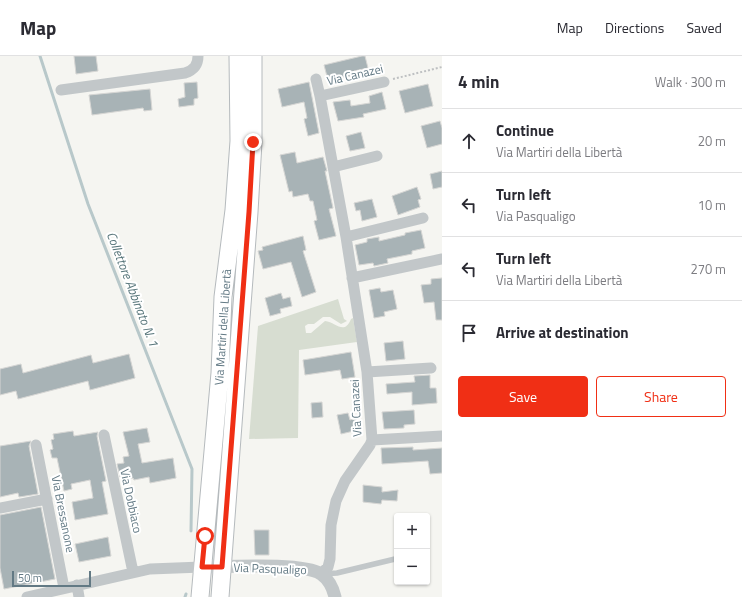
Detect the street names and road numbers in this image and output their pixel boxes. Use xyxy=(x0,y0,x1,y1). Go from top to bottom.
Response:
street label: Via Canazei xyxy=(325,59,385,90)
street label: Via Martiri della Libertà xyxy=(209,268,236,386)
street label: Via Canazei xyxy=(345,379,366,437)
street label: Via Dobbiaco xyxy=(115,467,148,535)
street label: Via Bressanone xyxy=(47,474,80,554)
street label: Via Pasqualigo xyxy=(233,558,307,579)

